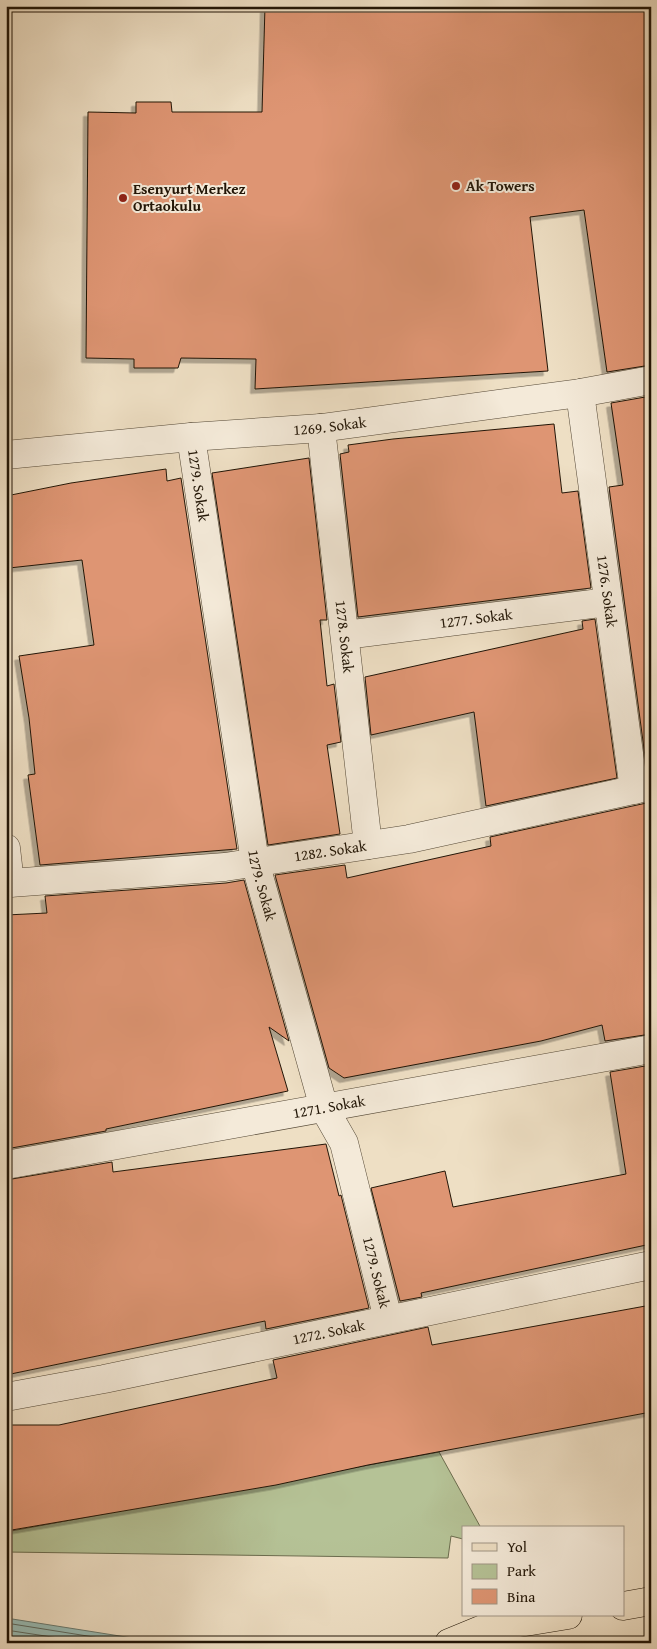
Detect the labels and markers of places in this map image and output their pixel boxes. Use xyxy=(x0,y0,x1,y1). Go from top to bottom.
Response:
place label: Ak Towers xyxy=(466,175,535,196)
place label: Esenyurt Merkez Ortaokulu xyxy=(133,178,246,216)
marker: Ak Towers xyxy=(450,180,462,192)
marker: Esenyurt Merkez Ortaokulu xyxy=(117,192,129,204)

